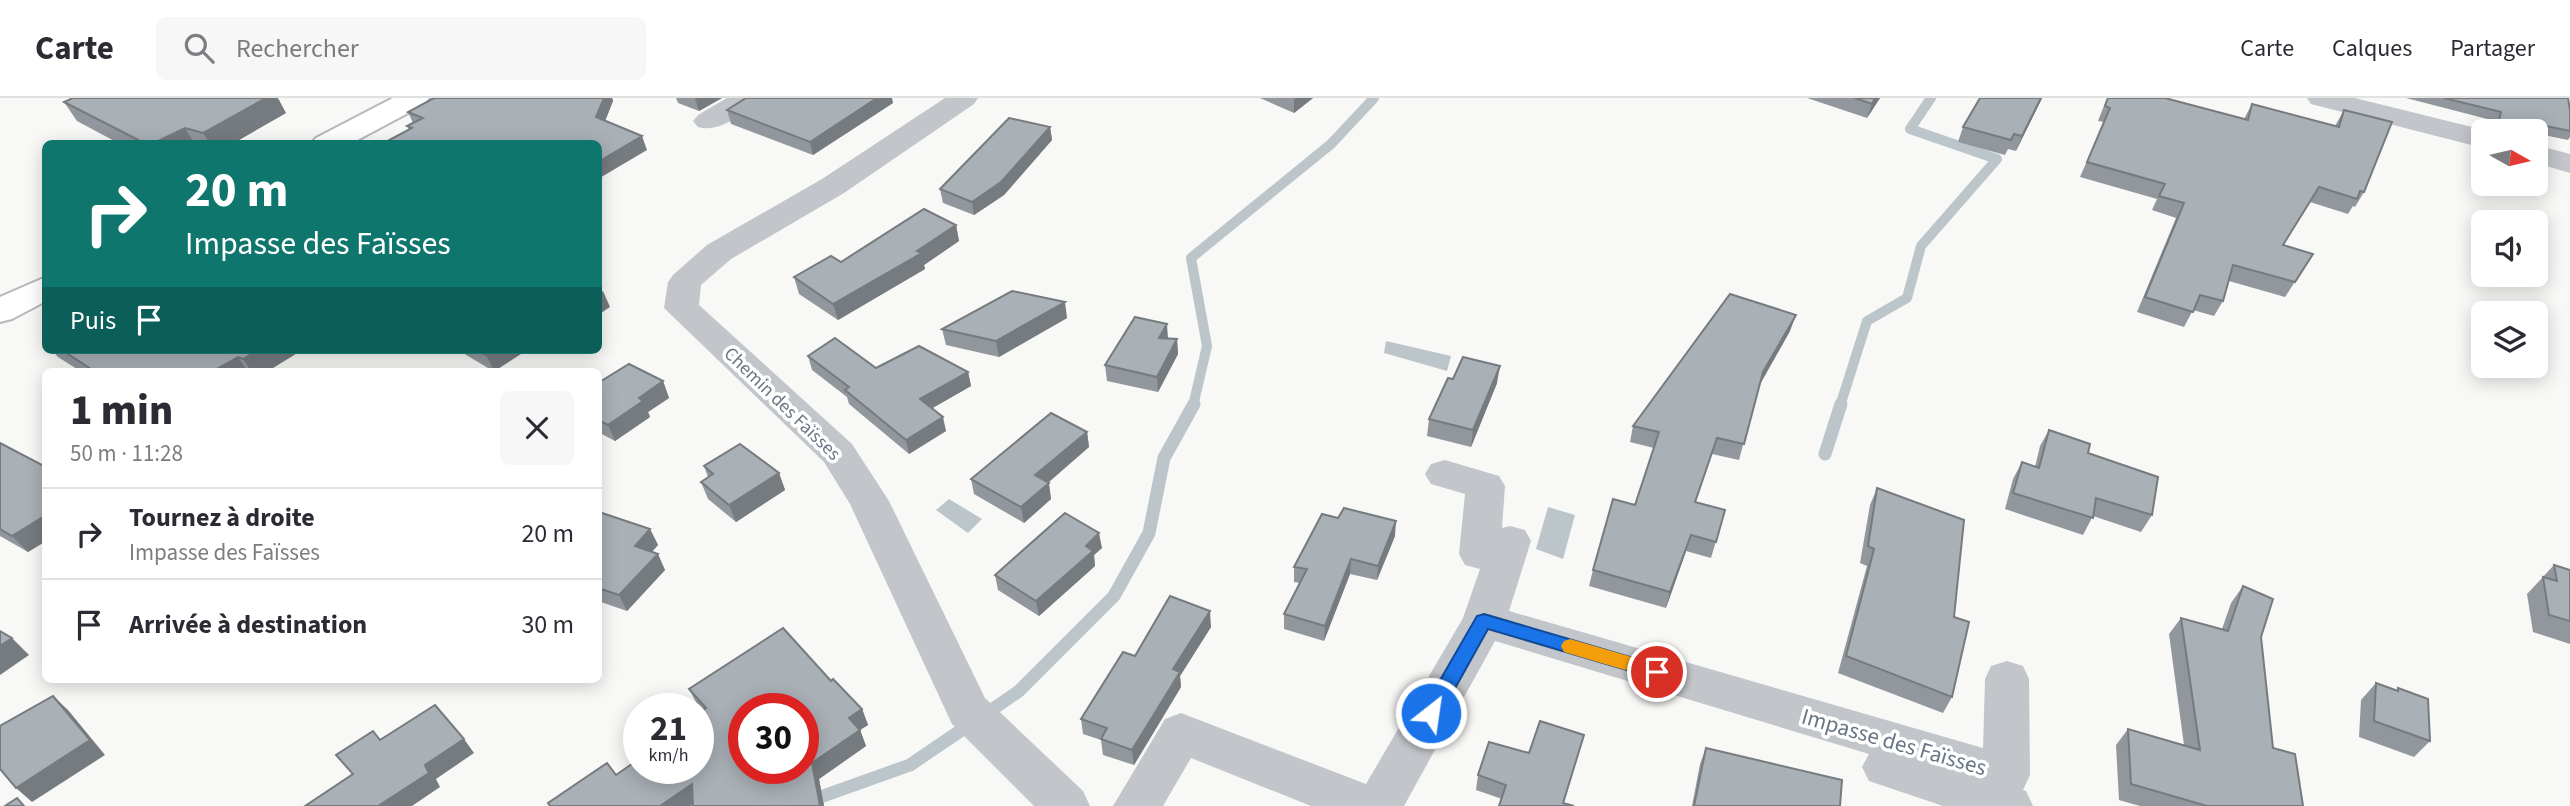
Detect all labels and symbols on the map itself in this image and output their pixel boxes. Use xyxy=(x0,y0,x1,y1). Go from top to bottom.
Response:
north arrow xyxy=(2471,119,2548,196)
street label: Chemin des Faïsses xyxy=(717,341,847,467)
pin xyxy=(1627,642,1687,702)
position arrow xyxy=(1394,676,1468,750)
speed limit sign: 30 xyxy=(728,693,819,784)
street label: Impasse des Faïsses xyxy=(1798,700,1990,784)

